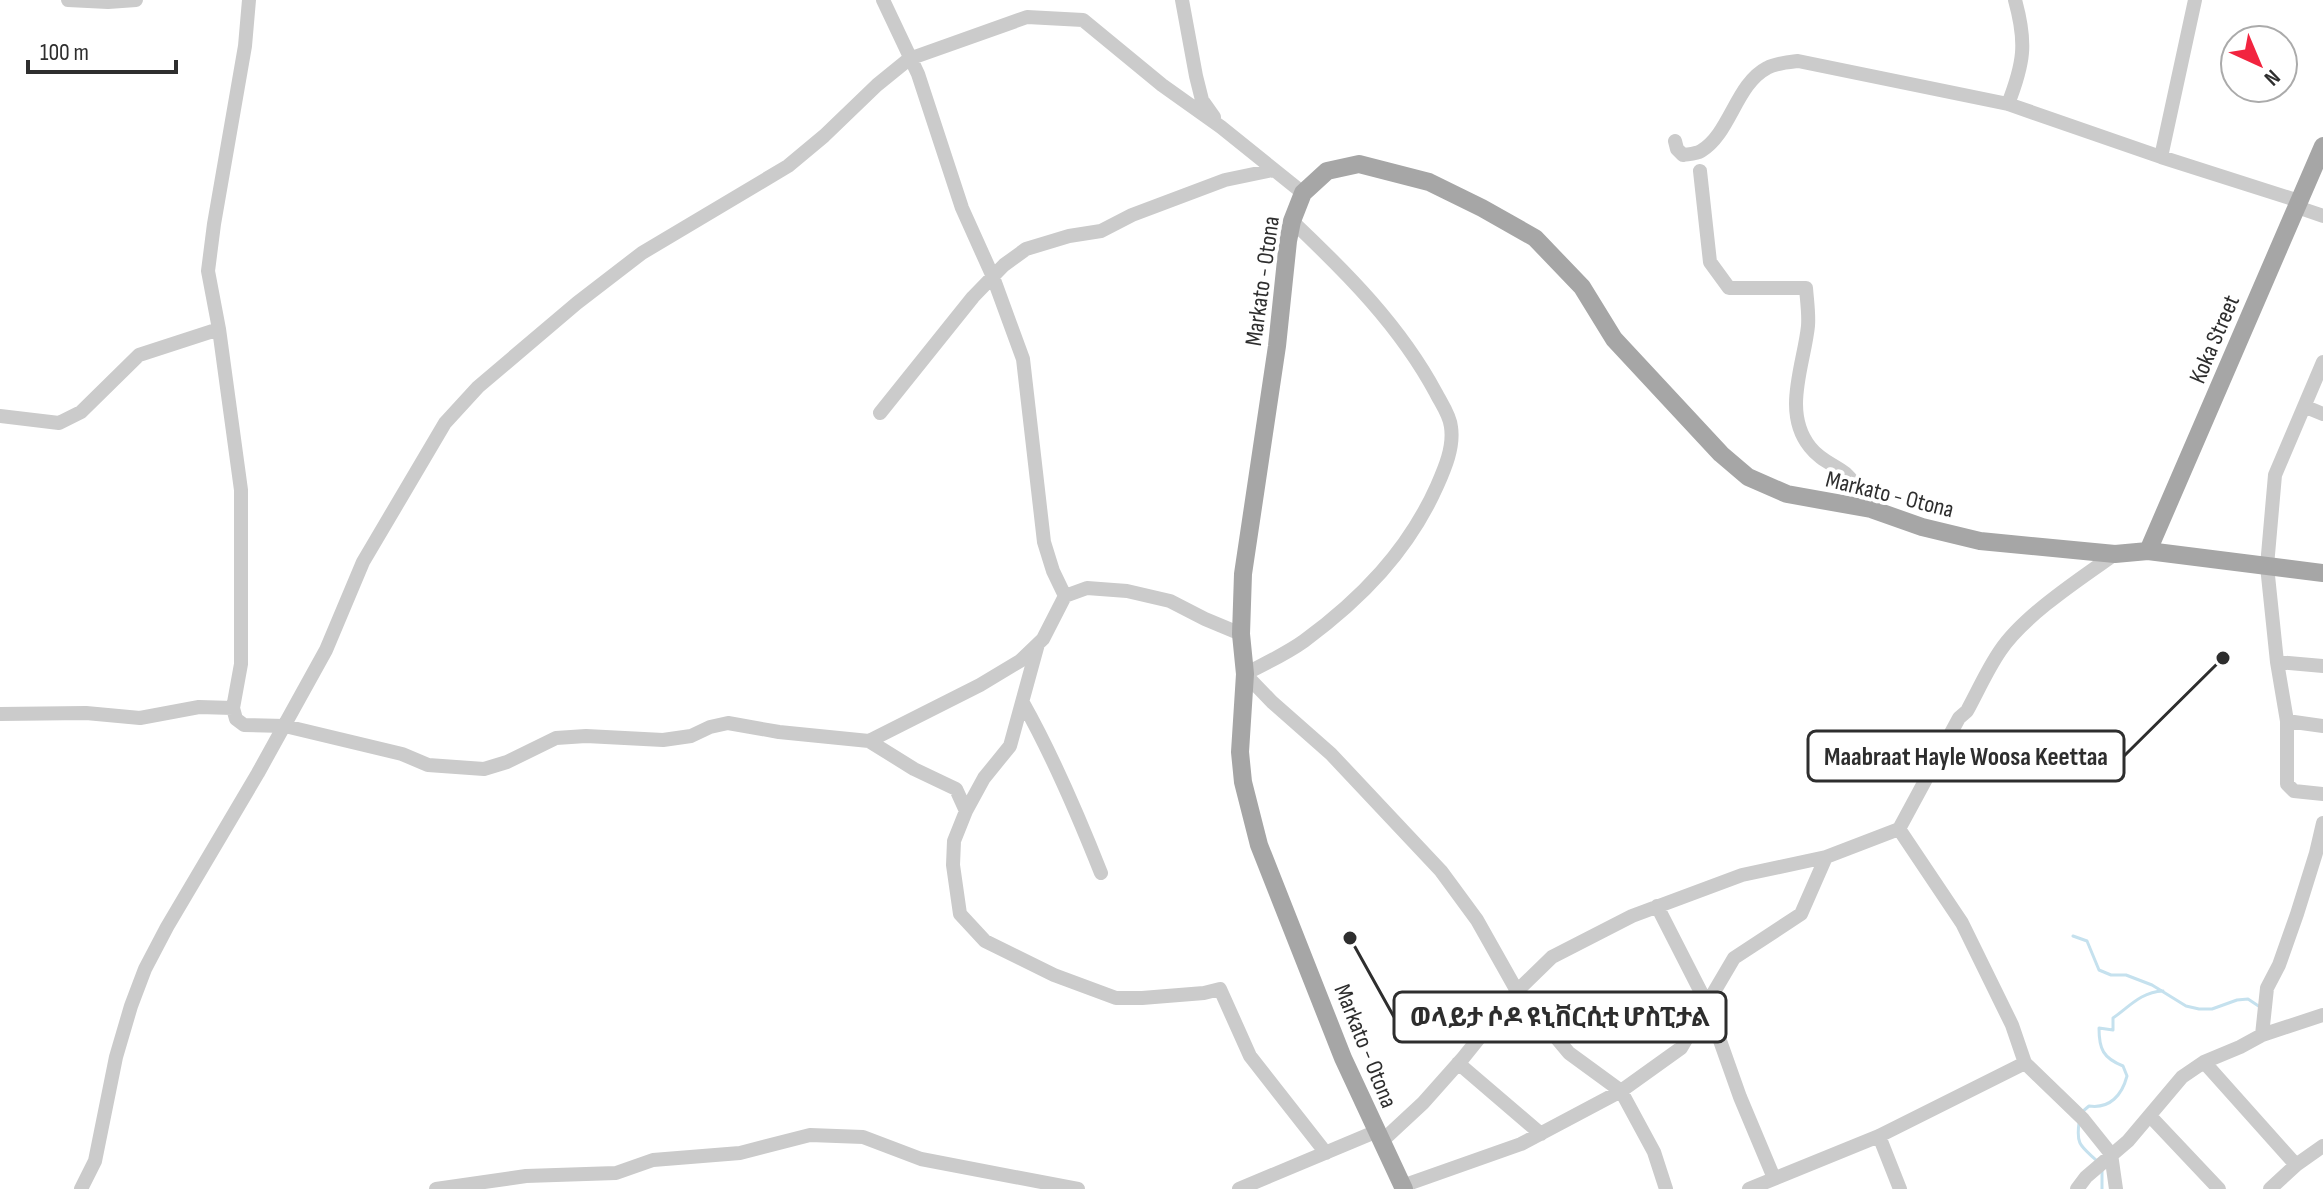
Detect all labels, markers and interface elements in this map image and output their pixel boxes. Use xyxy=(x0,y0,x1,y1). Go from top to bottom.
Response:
scale bar xyxy=(28,24,176,74)
north arrow xyxy=(2219,24,2299,104)
text: 100 m xyxy=(40,38,89,67)
text: N xyxy=(2258,64,2285,91)
street label: Markato - Otona xyxy=(1239,214,1286,348)
street label: Koka Street xyxy=(2183,291,2246,388)
street label: Markato - Otona xyxy=(1823,465,1957,524)
callout: Maabraat Hayle Woosa Keettaa xyxy=(1808,731,2124,781)
text: Maabraat Hayle Woosa Keettaa xyxy=(1824,742,2108,773)
street label: Markato - Otona xyxy=(1328,980,1403,1112)
callout: ወላይታ ሶዶ ዩኒቨርሲቲ ሆስፒታል xyxy=(1394,992,1726,1042)
text: ወላይታ ሶዶ ዩኒቨርሲቲ ሆስፒታል xyxy=(1410,1003,1710,1034)

